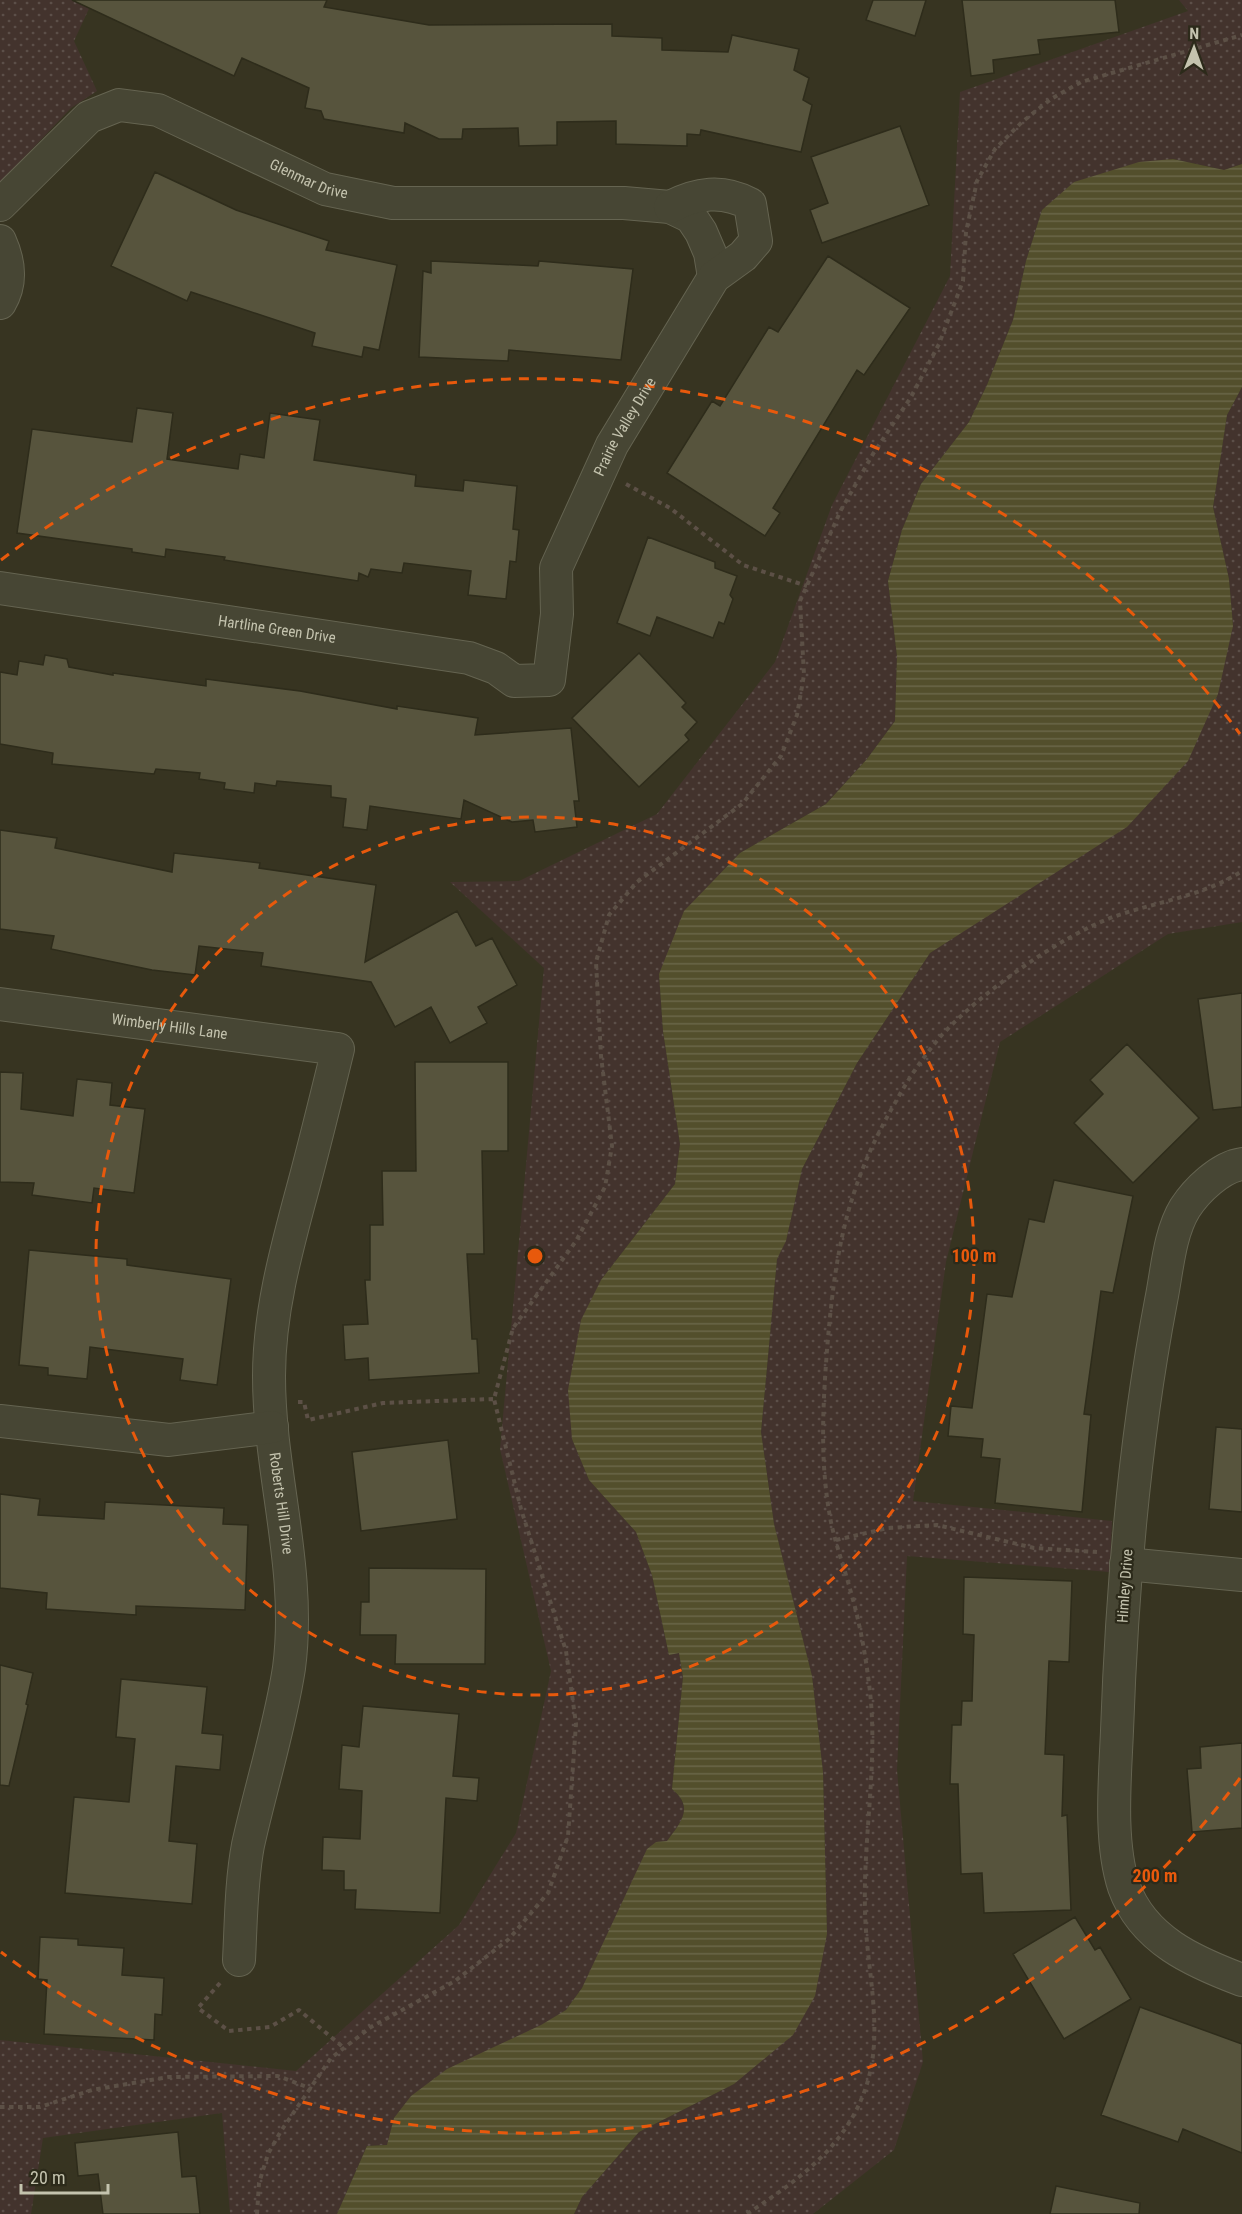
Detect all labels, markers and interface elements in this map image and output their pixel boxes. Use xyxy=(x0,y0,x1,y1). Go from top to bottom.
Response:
north arrow xyxy=(1164,18,1224,78)
text: N xyxy=(1189,24,1199,43)
street label: Glenmar Drive xyxy=(267,155,349,202)
street label: Prairie Valley Drive xyxy=(590,374,660,479)
street label: Hartline Green Drive xyxy=(217,612,337,647)
street label: Wimberly Hills Lane xyxy=(110,1010,229,1043)
text: 100 m xyxy=(952,1245,996,1266)
centre of rings xyxy=(525,1246,545,1266)
street label: Roberts Hill Drive xyxy=(265,1451,297,1555)
street label: Himley Drive xyxy=(1113,1548,1137,1624)
text: 200 m xyxy=(1133,1865,1177,1886)
scale bar xyxy=(21,2157,108,2195)
text: 20 m xyxy=(30,2167,65,2188)

